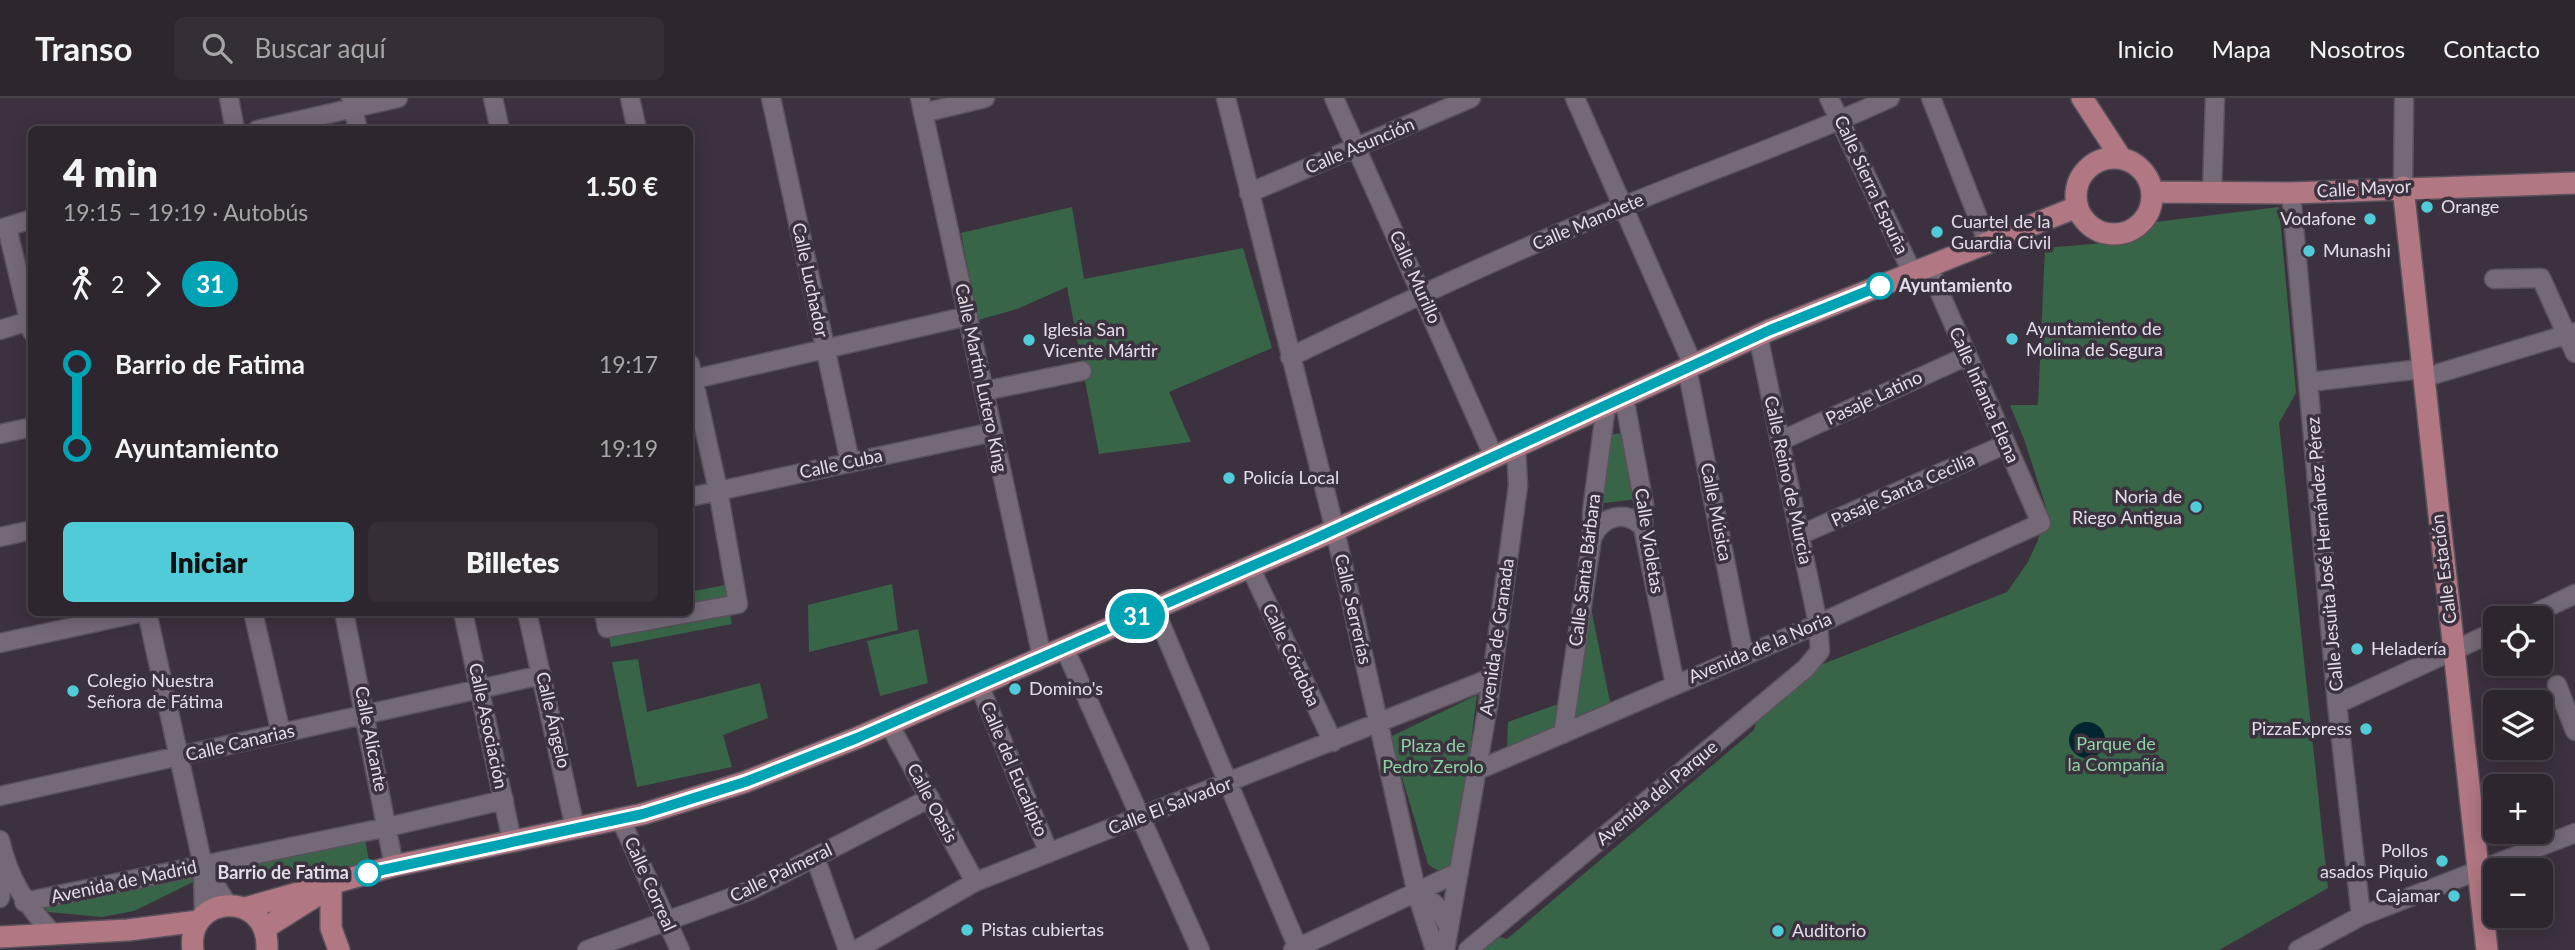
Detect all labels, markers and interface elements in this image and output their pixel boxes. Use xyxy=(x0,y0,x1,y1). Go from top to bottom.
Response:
search box xyxy=(174,17,664,80)
text: Transo xyxy=(35,28,132,68)
icon: search xyxy=(198,29,236,67)
text: Buscar aquí xyxy=(254,32,386,64)
text: Inicio xyxy=(2117,34,2174,63)
text: Mapa xyxy=(2212,34,2271,63)
text: Nosotros xyxy=(2309,34,2405,63)
text: Contacto xyxy=(2443,34,2540,63)
street label: Calle Asunción xyxy=(1302,112,1417,178)
street label: Calle Sierra Espuña xyxy=(1830,112,1914,258)
text: 4 min xyxy=(63,149,158,195)
text: 1.50 € xyxy=(585,170,658,202)
street label: Calle Mayor xyxy=(2316,175,2412,201)
street label: Calle Manolete xyxy=(1529,188,1647,254)
place label: Orange xyxy=(2441,195,2499,217)
text: 19:15 – 19:19 · Autobús xyxy=(63,198,308,226)
marker: Orange xyxy=(2419,199,2435,215)
place label: Vodafone xyxy=(2280,207,2356,229)
place label: Cuartel de la Guardia Civil xyxy=(1951,210,2051,253)
marker: Vodafone xyxy=(2362,211,2378,227)
street label: Calle Luchador xyxy=(788,220,834,340)
marker: Cuartel de la Guardia Civil xyxy=(1929,224,1945,240)
street label: Calle Murillo xyxy=(1386,227,1446,327)
place label: Munashi xyxy=(2323,239,2391,261)
marker: Munashi xyxy=(2301,243,2317,259)
icon: walk xyxy=(63,265,101,303)
icon: forward xyxy=(134,265,172,303)
text: 31 xyxy=(196,269,224,298)
text: 2 xyxy=(111,270,124,298)
marker: Ayuntamiento xyxy=(1867,273,1893,299)
place label: Ayuntamiento xyxy=(1898,274,2012,296)
street label: Calle Martín Lutero King xyxy=(951,281,1013,474)
place label: Ayuntamiento de Molina de Segura xyxy=(2026,317,2163,360)
place label: Iglesia San Vicente Mártir xyxy=(1043,318,1158,361)
street label: Calle Infanta Elena xyxy=(1945,323,2025,466)
marker: Ayuntamiento de Molina de Segura xyxy=(2004,331,2020,347)
marker: Iglesia San Vicente Mártir xyxy=(1021,332,1037,348)
text: Barrio de Fatima xyxy=(115,348,305,380)
text: 19:17 xyxy=(599,350,658,378)
street label: Pasaje Latino xyxy=(1822,365,1925,429)
street label: Calle Reino de Murcia xyxy=(1760,393,1818,566)
street label: Calle Jesuita José Hernández Pérez xyxy=(2301,416,2347,692)
text: Ayuntamiento xyxy=(115,432,279,464)
text: 19:19 xyxy=(599,434,658,462)
street label: Calle Cuba xyxy=(797,443,884,483)
street label: Pasaje Santa Cecilia xyxy=(1827,448,1978,531)
street label: Calle Música xyxy=(1697,461,1737,563)
place label: Policía Local xyxy=(1243,466,1339,488)
marker: Policía Local xyxy=(1221,470,1237,486)
place label: Noria de Riego Antigua xyxy=(2072,485,2182,528)
street label: Calle Violetas xyxy=(1631,487,1669,595)
street label: Calle Santa Bárbara xyxy=(1564,492,1604,647)
marker: Noria de Riego Antigua xyxy=(2188,499,2204,515)
street label: Calle Estación xyxy=(2425,513,2461,625)
button: Iniciar xyxy=(63,522,354,602)
button: Billetes xyxy=(368,522,658,602)
street label: Calle Serrerías xyxy=(1331,551,1377,666)
street label: Avenida de Granada xyxy=(1474,557,1518,717)
line badge: 31 xyxy=(1106,593,1168,639)
street label: Calle Córdoba xyxy=(1258,600,1325,710)
text: 31 xyxy=(1123,601,1151,630)
map controls xyxy=(2483,606,2553,928)
button: locate xyxy=(2483,606,2553,676)
street label: Avenida de la Noria xyxy=(1685,607,1835,687)
place label: Heladería xyxy=(2371,637,2447,659)
marker: Heladería xyxy=(2349,641,2365,657)
street label: Calle Asociación xyxy=(465,661,513,791)
place label: Colegio Nuestra Señora de Fátima xyxy=(87,669,223,712)
street label: Calle Ángelo xyxy=(532,669,576,770)
place label: Domino's xyxy=(1029,677,1103,699)
marker: Domino's xyxy=(1007,681,1023,697)
marker: Colegio Nuestra Señora de Fátima xyxy=(65,683,81,699)
street label: Calle Alicante xyxy=(351,684,393,793)
button: layers xyxy=(2483,690,2553,760)
street label: Calle del Eucalipto xyxy=(977,698,1053,840)
place label: PizzaExpress xyxy=(2251,717,2352,739)
street label: Calle Canarias xyxy=(183,719,297,765)
marker: PizzaExpress xyxy=(2358,721,2374,737)
park label: Parque de la Compañía xyxy=(2067,732,2165,775)
park label: Plaza de Pedro Zerolo xyxy=(1382,734,1484,777)
street label: Avenida del Parque xyxy=(1591,735,1722,849)
street label: Calle Oasis xyxy=(903,759,963,846)
street label: Calle El Salvador xyxy=(1105,771,1235,839)
button: + xyxy=(2483,774,2553,844)
street label: Calle Correal xyxy=(620,833,682,934)
street label: Calle Palmeral xyxy=(726,838,835,906)
place label: Pollos asados Piquio xyxy=(2320,839,2428,882)
marker: Pollos asados Piquio xyxy=(2434,853,2450,869)
street label: Avenida de Madrid xyxy=(49,855,199,907)
button: − xyxy=(2483,858,2553,928)
marker: Barrio de Fatima xyxy=(355,860,381,886)
place label: Barrio de Fatima xyxy=(217,861,349,883)
place label: Cajamar xyxy=(2375,884,2440,906)
marker: Cajamar xyxy=(2446,888,2462,904)
place label: Pistas cubiertas xyxy=(981,918,1104,940)
place label: Auditorio xyxy=(1792,919,1866,941)
marker: Pistas cubiertas xyxy=(959,922,975,938)
marker: Auditorio xyxy=(1770,923,1786,939)

